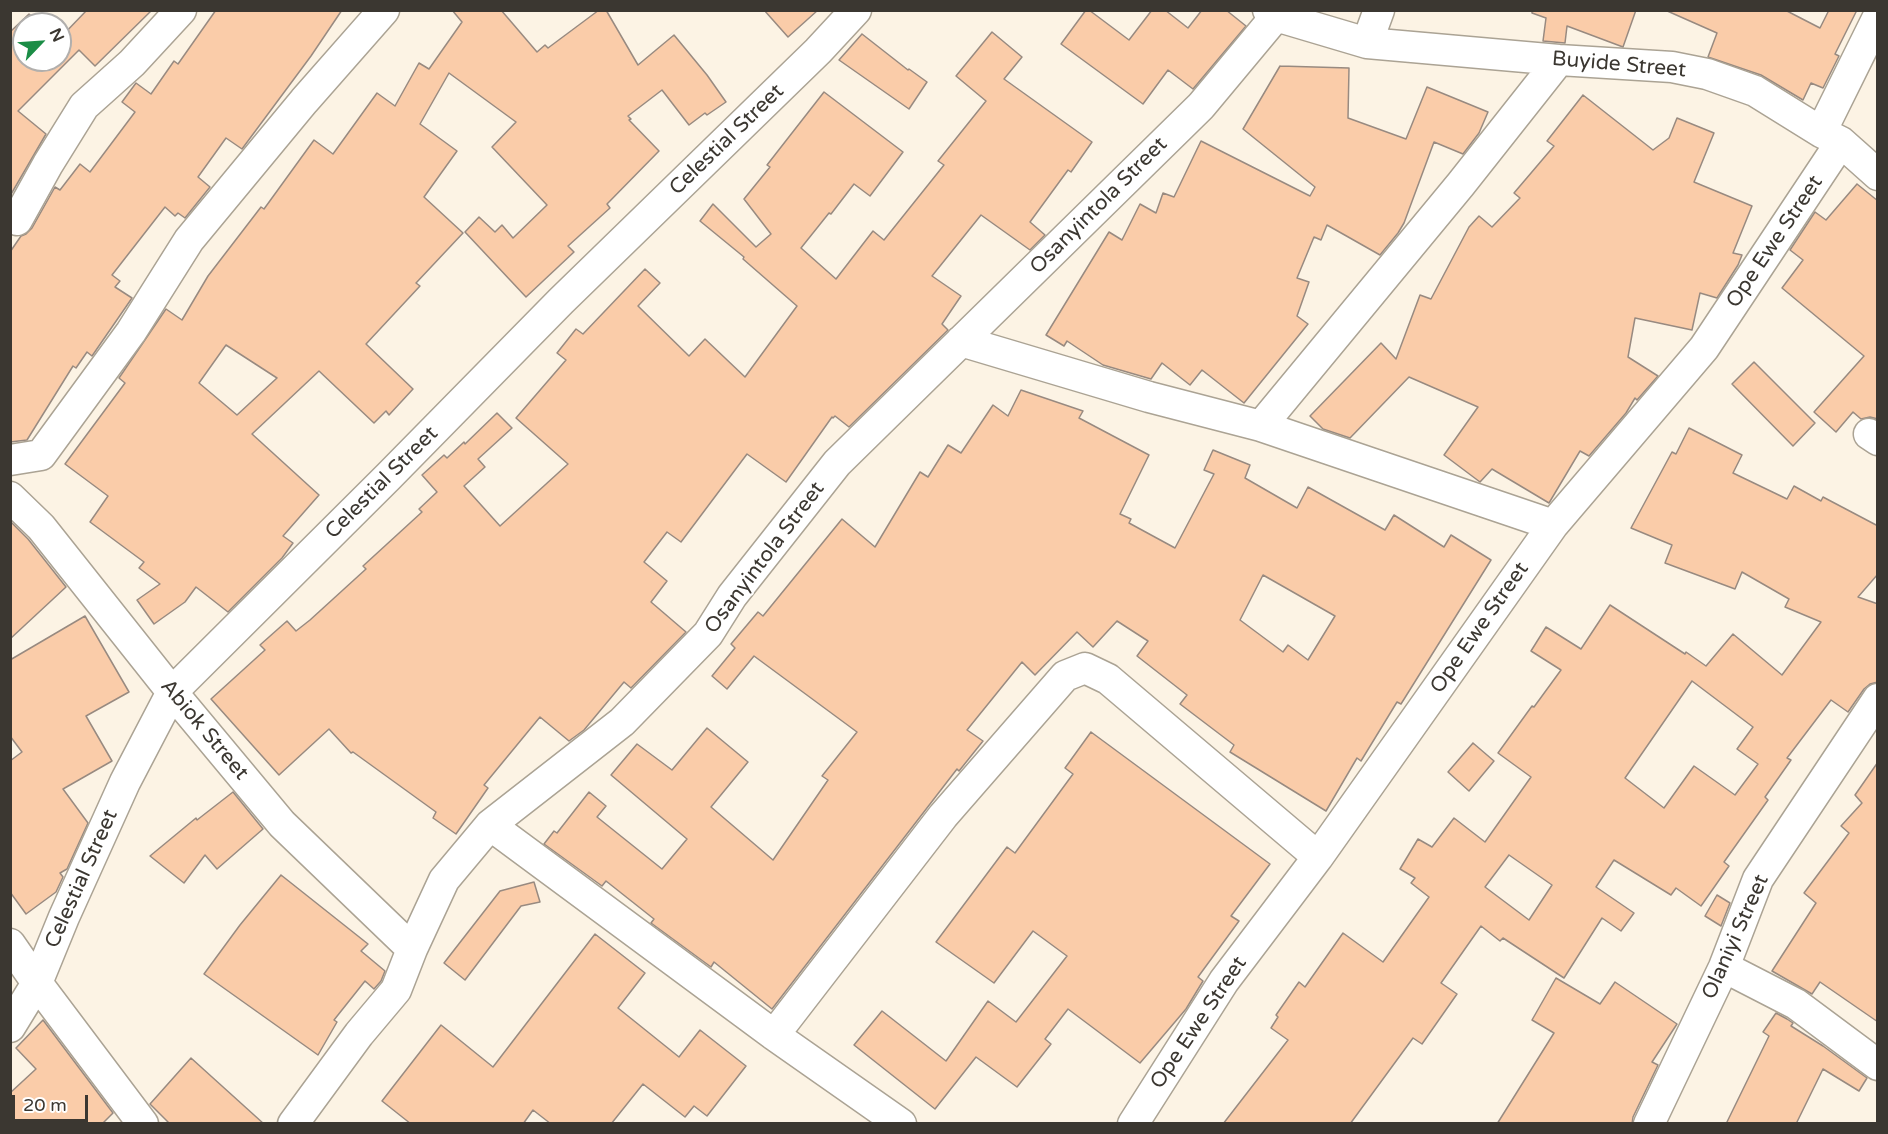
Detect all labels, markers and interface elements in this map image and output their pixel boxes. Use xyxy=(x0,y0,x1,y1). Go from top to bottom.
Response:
north arrow xyxy=(12,12,72,72)
text: N xyxy=(45,25,68,45)
street label: Buyide Street xyxy=(1551,47,1687,83)
street label: Celestial Street xyxy=(665,79,789,201)
street label: Osanyintola Street xyxy=(1025,132,1173,280)
street label: Ope Ewe Street xyxy=(1721,171,1829,313)
street label: Celestial Street xyxy=(320,421,444,545)
street label: Osanyintola Street xyxy=(700,477,830,639)
street label: Ope Ewe Street xyxy=(1425,558,1535,698)
street label: Abiok Street xyxy=(155,675,253,785)
street label: Celestial Street xyxy=(40,806,124,952)
street label: Olaniyi Street xyxy=(1697,871,1775,1003)
street label: Ope Ewe Street xyxy=(1145,952,1253,1094)
scale bar xyxy=(15,1083,92,1121)
text: 20 m xyxy=(23,1094,67,1116)

